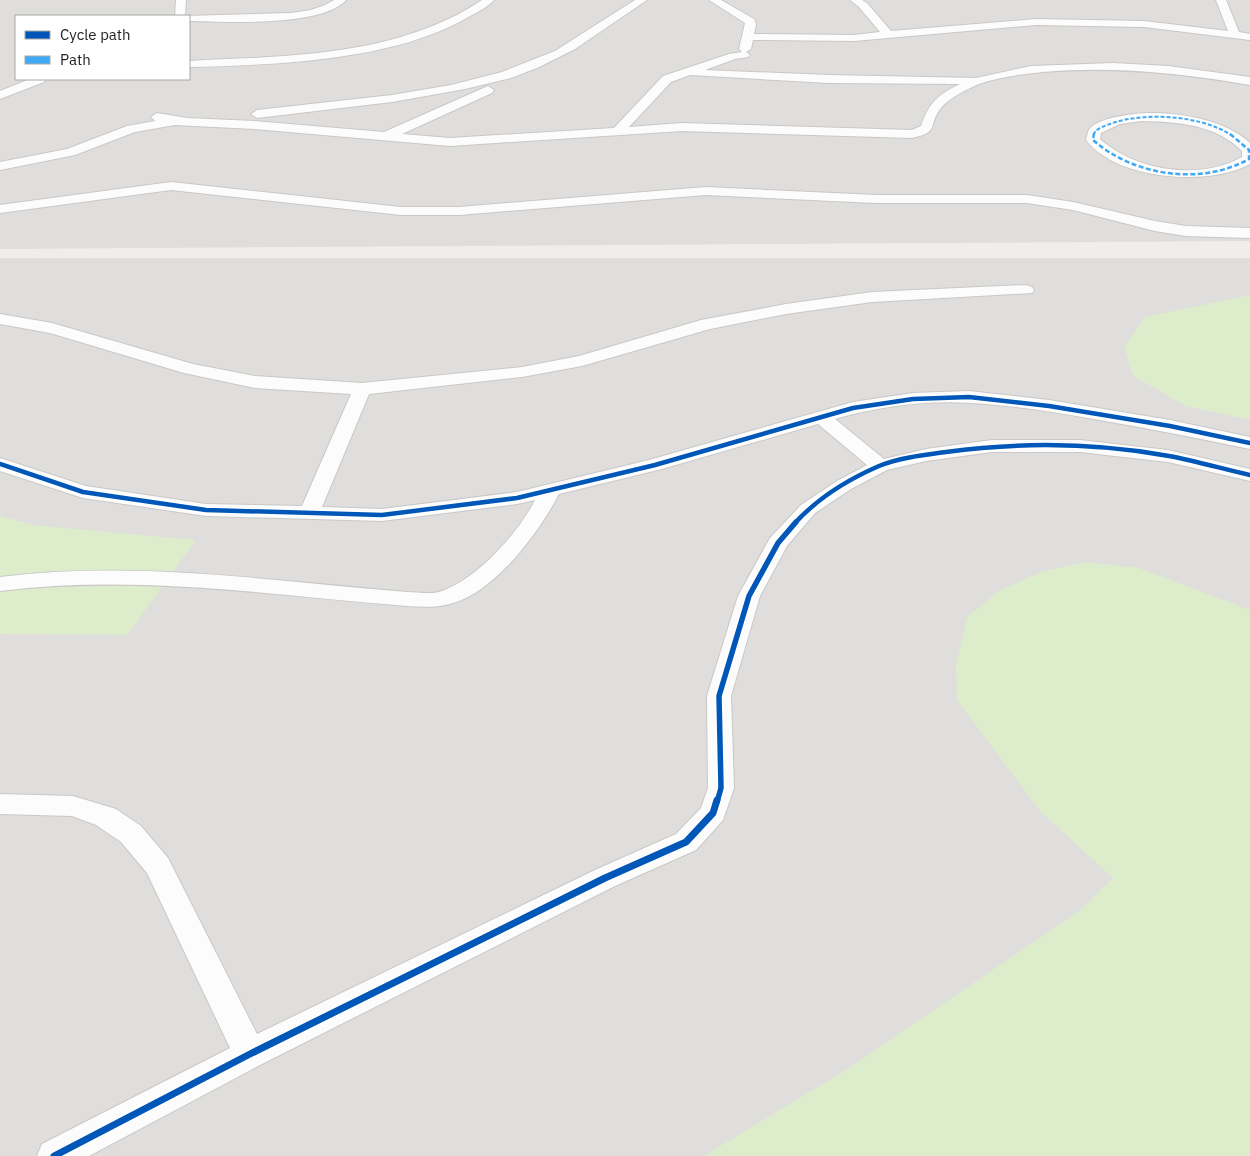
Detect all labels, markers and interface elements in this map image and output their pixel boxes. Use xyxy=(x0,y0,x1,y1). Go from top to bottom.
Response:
legend xyxy=(15,15,190,80)
text: Cycle path xyxy=(60,25,131,44)
text: Path xyxy=(60,50,91,69)

